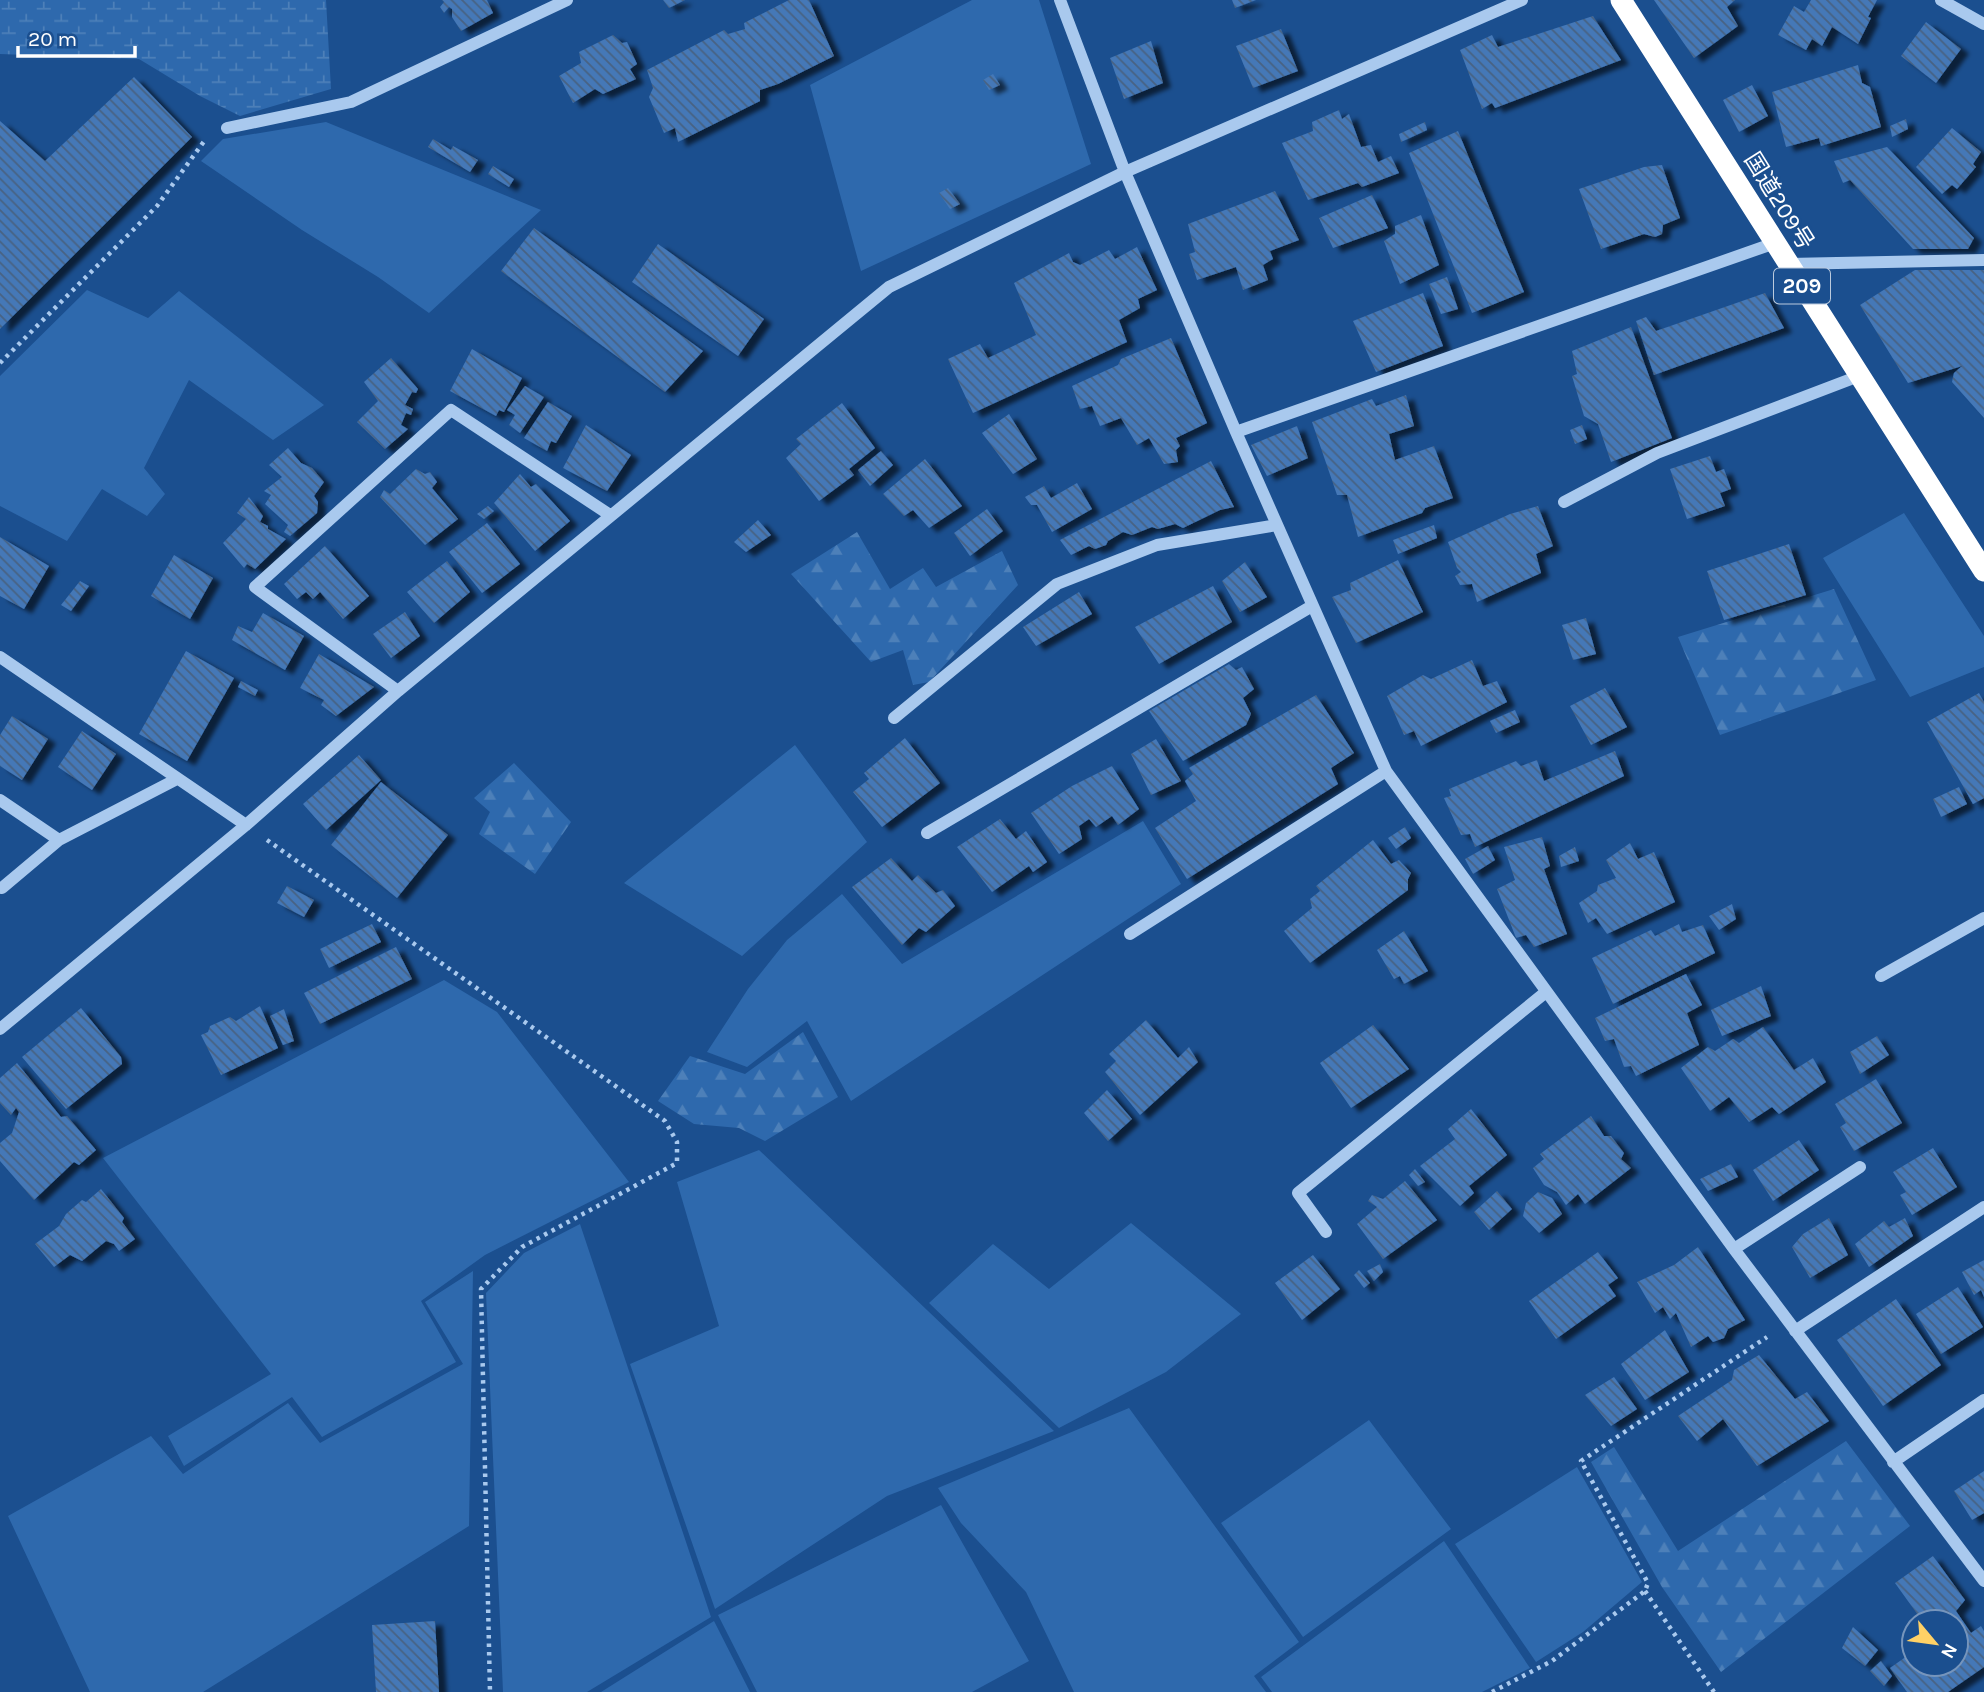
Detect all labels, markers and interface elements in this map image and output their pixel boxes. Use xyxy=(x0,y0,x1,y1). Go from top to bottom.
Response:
scale bar xyxy=(18,14,135,58)
text: 20 m xyxy=(28,27,77,51)
street label: 国道209号 xyxy=(1739,147,1819,255)
road number: 209 xyxy=(1774,268,1830,304)
north arrow xyxy=(1900,1608,1970,1678)
text: N xyxy=(1936,1639,1962,1662)

